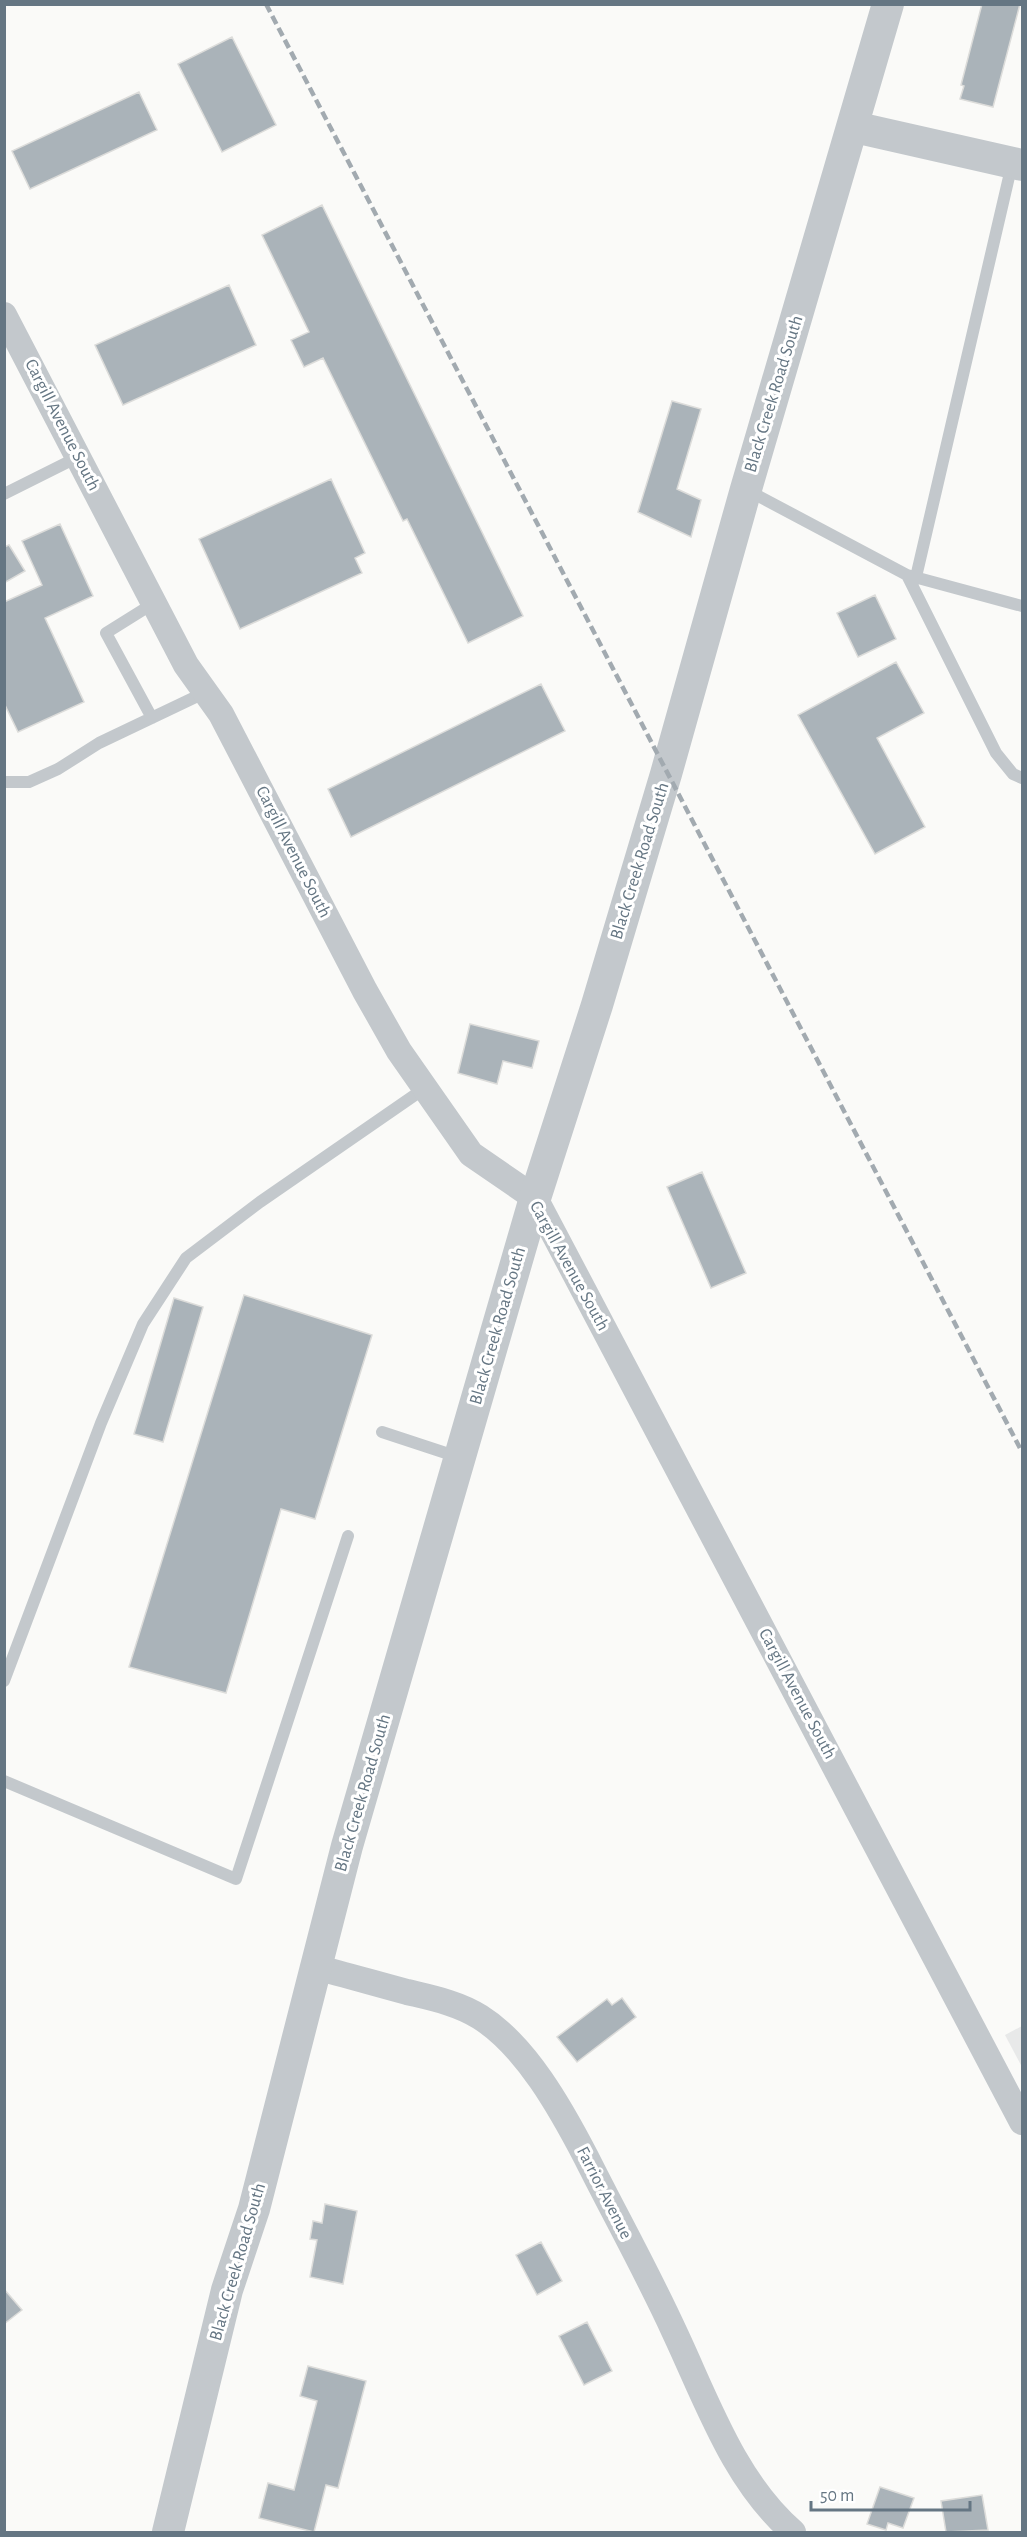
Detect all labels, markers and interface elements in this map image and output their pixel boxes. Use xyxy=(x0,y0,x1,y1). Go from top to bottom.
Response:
street label: Black Creek Road South xyxy=(742,313,806,475)
street label: Cargill Avenue South xyxy=(21,356,103,494)
street label: Black Creek Road South xyxy=(608,780,672,942)
street label: Cargill Avenue South xyxy=(252,783,334,921)
street label: Cargill Avenue South xyxy=(526,1198,612,1334)
street label: Black Creek Road South xyxy=(467,1245,529,1407)
street label: Cargill Avenue South xyxy=(755,1626,839,1762)
street label: Black Creek Road South xyxy=(332,1712,394,1874)
street label: Farrior Avenue xyxy=(573,2144,635,2242)
street label: Black Creek Road South xyxy=(207,2181,269,2343)
scale bar xyxy=(811,2474,970,2512)
text: 50 m xyxy=(820,2487,854,2505)

